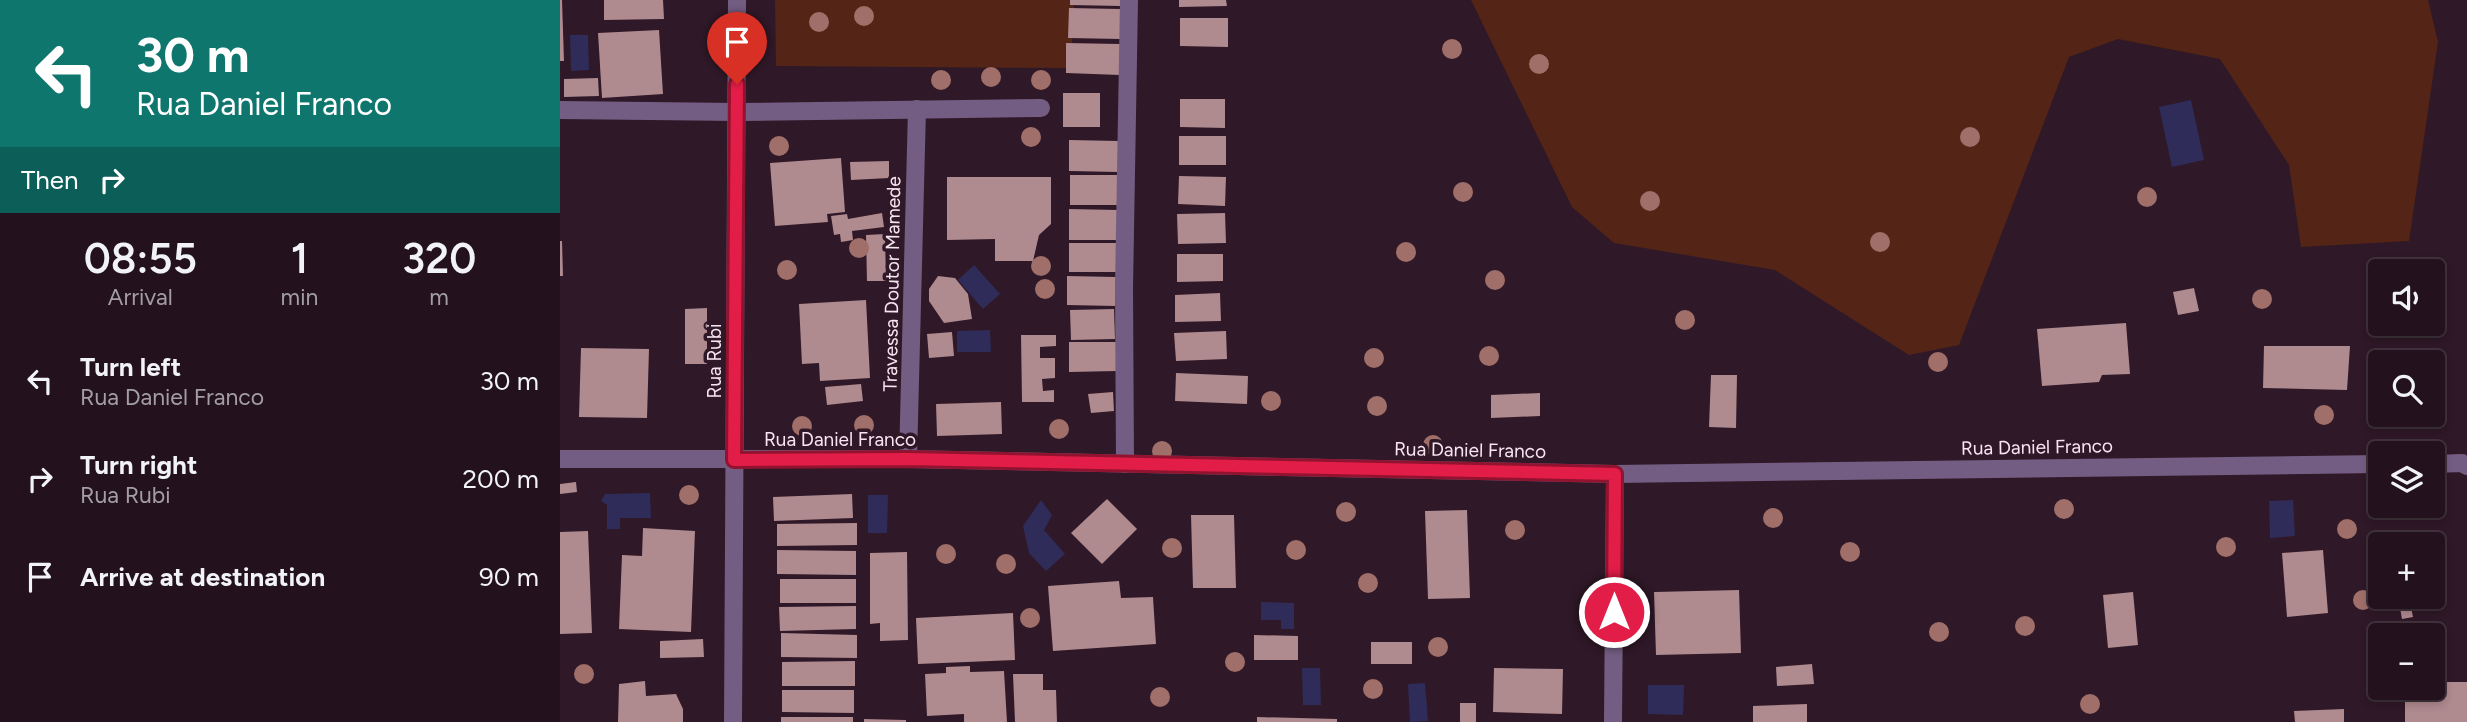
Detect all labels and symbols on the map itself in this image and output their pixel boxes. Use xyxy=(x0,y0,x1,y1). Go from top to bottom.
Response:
pin xyxy=(707,12.0,767,84)
street label: Travessa Doutor Mamede xyxy=(879,176,905,392)
street label: Rua Rubi xyxy=(703,324,726,398)
street label: Rua Daniel Franco xyxy=(764,428,916,451)
street label: Rua Daniel Franco xyxy=(1961,434,2113,460)
street label: Rua Daniel Franco xyxy=(1394,437,1546,463)
position arrow xyxy=(1577,575,1651,649)

